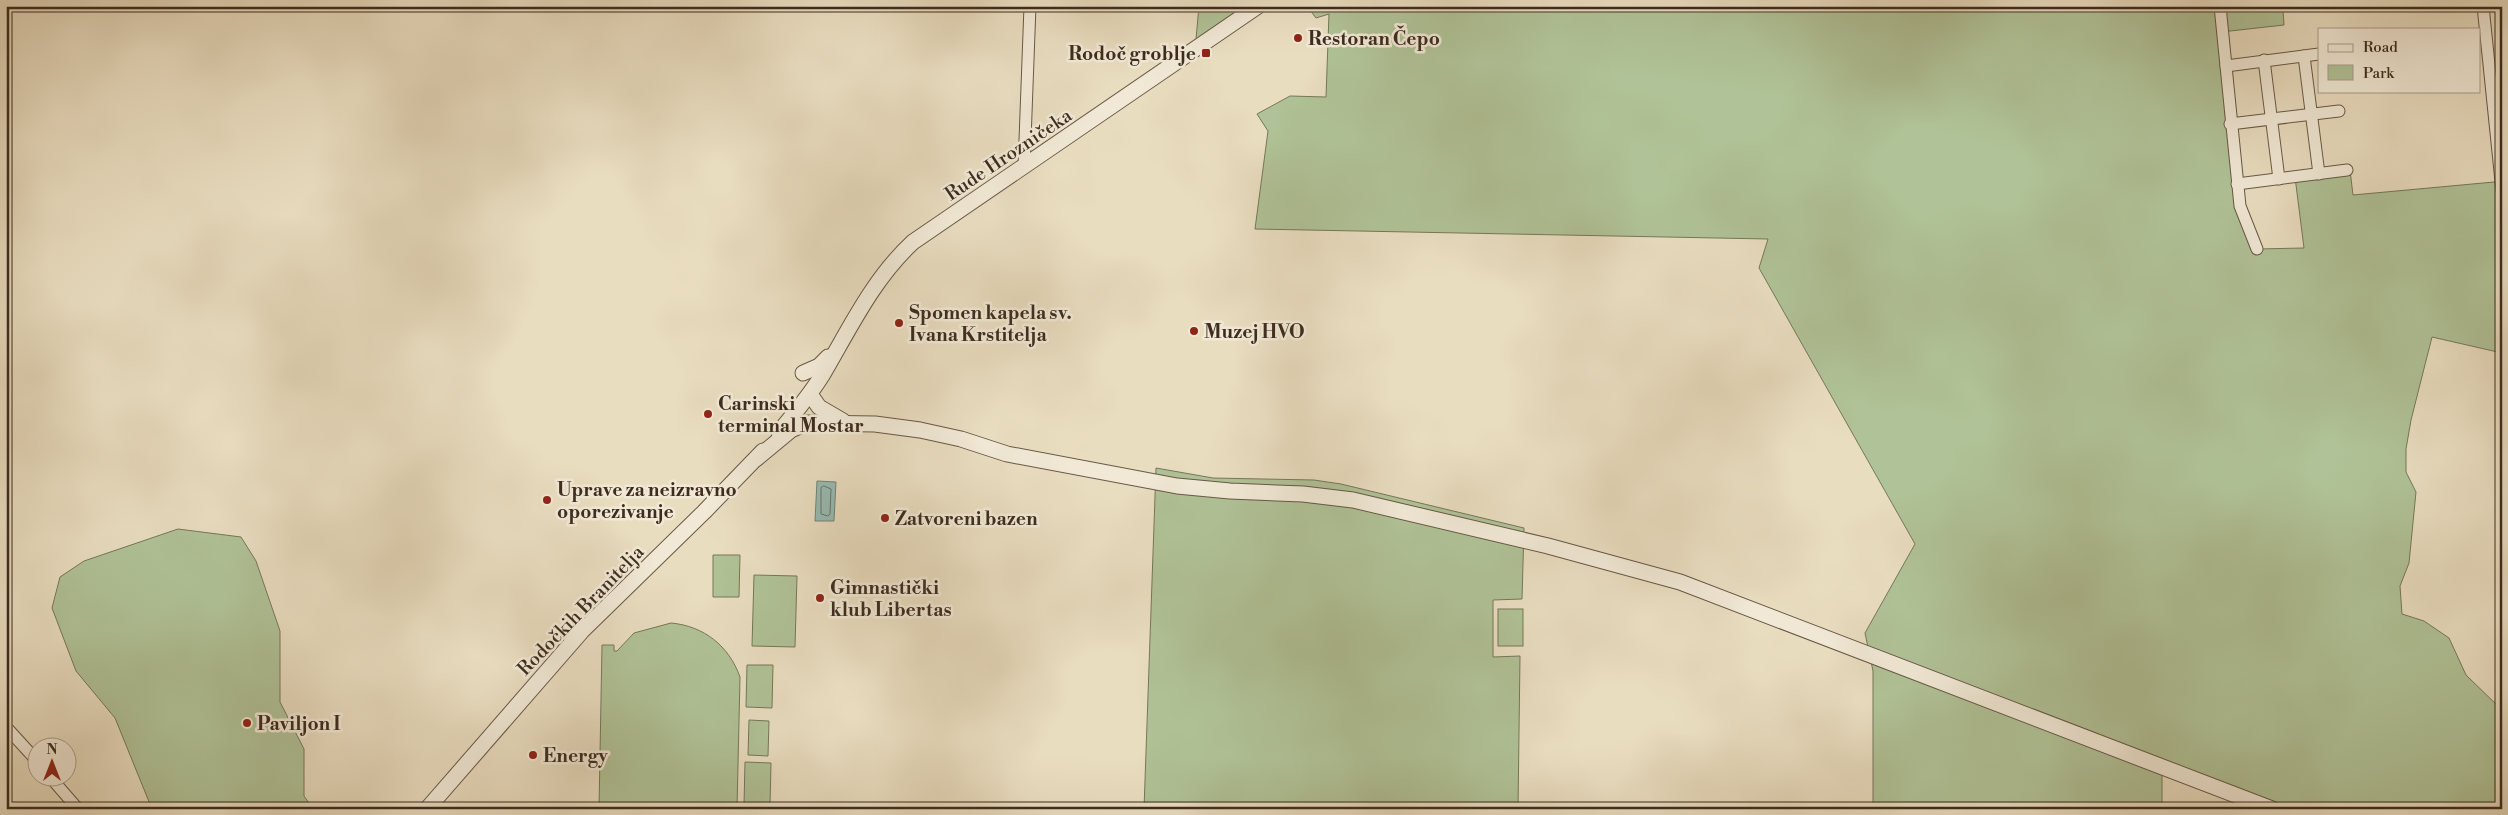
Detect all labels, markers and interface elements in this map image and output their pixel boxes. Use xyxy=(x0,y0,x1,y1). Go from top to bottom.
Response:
place label: Restoran Čepo xyxy=(1308,25,1440,51)
legend xyxy=(2318,28,2480,92)
marker: Restoran Čepo xyxy=(1292,32,1304,44)
text: Road xyxy=(2363,38,2398,57)
place label: Rodoč groblje xyxy=(1068,42,1196,66)
marker: Rodoč groblje xyxy=(1200,47,1212,59)
text: Park xyxy=(2363,64,2395,83)
street label: Rude Hrozničeka xyxy=(940,103,1077,206)
place label: Spomen kapela sv. Ivana Krstitelja xyxy=(909,301,1072,347)
marker: Spomen kapela sv. Ivana Krstitelja xyxy=(893,317,905,329)
place label: Muzej HVO xyxy=(1204,320,1305,344)
marker: Muzej HVO xyxy=(1188,325,1200,337)
place label: Carinski terminal Mostar xyxy=(718,392,864,438)
marker: Carinski terminal Mostar xyxy=(702,408,714,420)
place label: Uprave za neizravno oporezivanje xyxy=(557,478,737,524)
marker: Uprave za neizravno oporezivanje xyxy=(541,494,553,506)
place label: Zatvoreni bazen xyxy=(895,507,1038,531)
marker: Zatvoreni bazen xyxy=(879,512,891,524)
street label: Rodočkih Branitelja xyxy=(512,540,649,681)
place label: Gimnastički klub Libertas xyxy=(830,576,952,622)
marker: Gimnastički klub Libertas xyxy=(814,592,826,604)
place label: Paviljon I xyxy=(257,712,341,736)
marker: Paviljon I xyxy=(241,717,253,729)
north arrow xyxy=(28,738,78,788)
text: N xyxy=(46,741,58,759)
place label: Energy xyxy=(543,744,608,768)
marker: Energy xyxy=(527,749,539,761)

